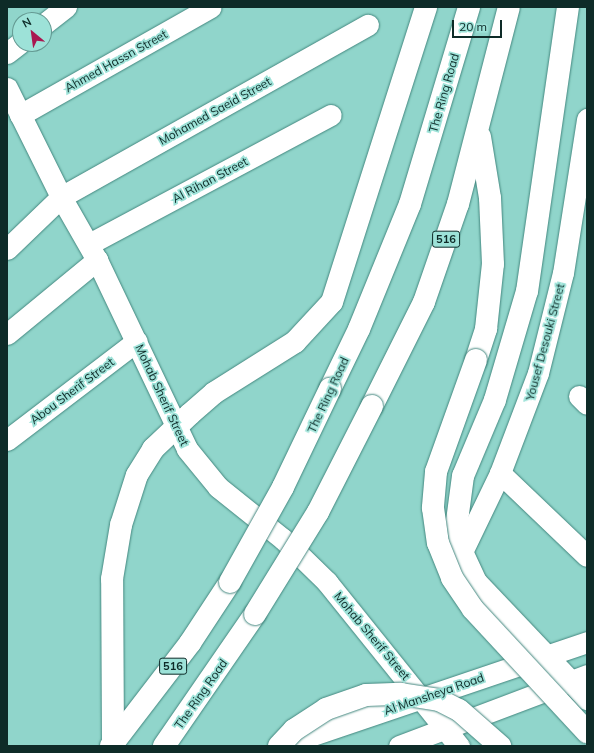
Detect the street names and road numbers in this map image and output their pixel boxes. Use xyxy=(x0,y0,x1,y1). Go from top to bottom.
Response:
street label: Ahmed Hassn Street xyxy=(62,27,170,95)
street label: The Ring Road xyxy=(426,52,462,134)
street label: Mohamed Saeid Street xyxy=(156,74,274,148)
street label: Al Rihan Street xyxy=(170,154,250,206)
road number: 516 xyxy=(432,230,460,248)
street label: Yousef Desouki Street xyxy=(522,282,568,402)
street label: Mohab Sherif Street xyxy=(132,342,192,448)
street label: Abou Sherif Street xyxy=(27,355,117,427)
street label: The Ring Road xyxy=(304,355,352,435)
street label: Mohab Sherif Street xyxy=(331,589,413,683)
street label: The Ring Road xyxy=(172,656,230,732)
road number: 516 xyxy=(159,657,187,675)
street label: Al Mansheya Road xyxy=(382,670,486,718)

